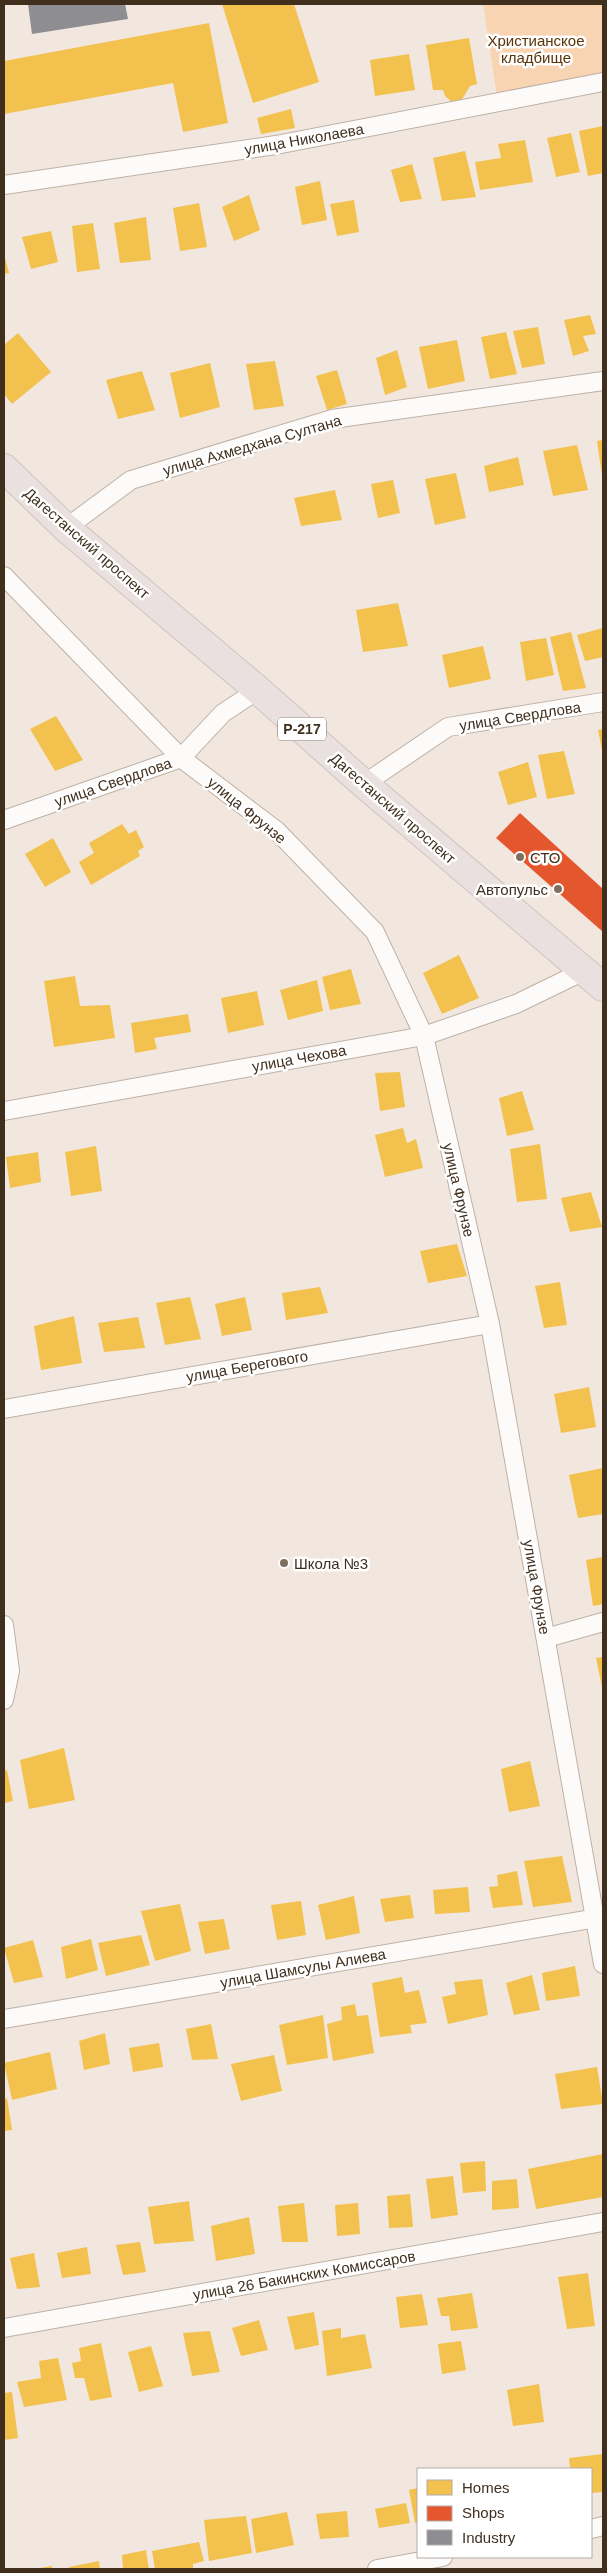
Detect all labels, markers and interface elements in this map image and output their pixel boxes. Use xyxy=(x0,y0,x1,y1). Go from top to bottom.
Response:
park label: Христианское кладбище xyxy=(487,32,585,66)
street label: улица Николаева xyxy=(243,120,366,158)
street label: улица Ахмедхана Султана xyxy=(161,411,344,479)
street label: Дагестанский проспект xyxy=(21,484,153,602)
street label: улица Свердлова xyxy=(458,698,582,734)
road number: Р-217 xyxy=(278,718,326,741)
street label: Дагестанский проспект xyxy=(327,749,459,867)
street label: улица Свердлова xyxy=(52,754,174,810)
street label: улица Фрунзе xyxy=(204,773,290,847)
place label: СТО xyxy=(530,849,561,866)
marker: СТО xyxy=(514,851,526,863)
place label: Автопульс xyxy=(476,881,548,898)
marker: Автопульс xyxy=(552,883,564,895)
street label: улица Чехова xyxy=(251,1041,348,1075)
street label: улица Фрунзе xyxy=(440,1141,478,1239)
street label: улица Берегового xyxy=(185,1347,309,1385)
street label: улица Фрунзе xyxy=(520,1538,554,1636)
place label: Школа №3 xyxy=(294,1555,368,1572)
marker: Школа №3 xyxy=(278,1557,290,1569)
street label: улица Шамсулы Алиева xyxy=(219,1945,388,1991)
street label: улица 26 Бакинских Комиссаров xyxy=(191,2247,417,2303)
legend xyxy=(417,2468,592,2558)
text: Homes xyxy=(462,2479,510,2496)
text: Shops xyxy=(462,2504,505,2521)
text: Industry xyxy=(462,2529,516,2546)

